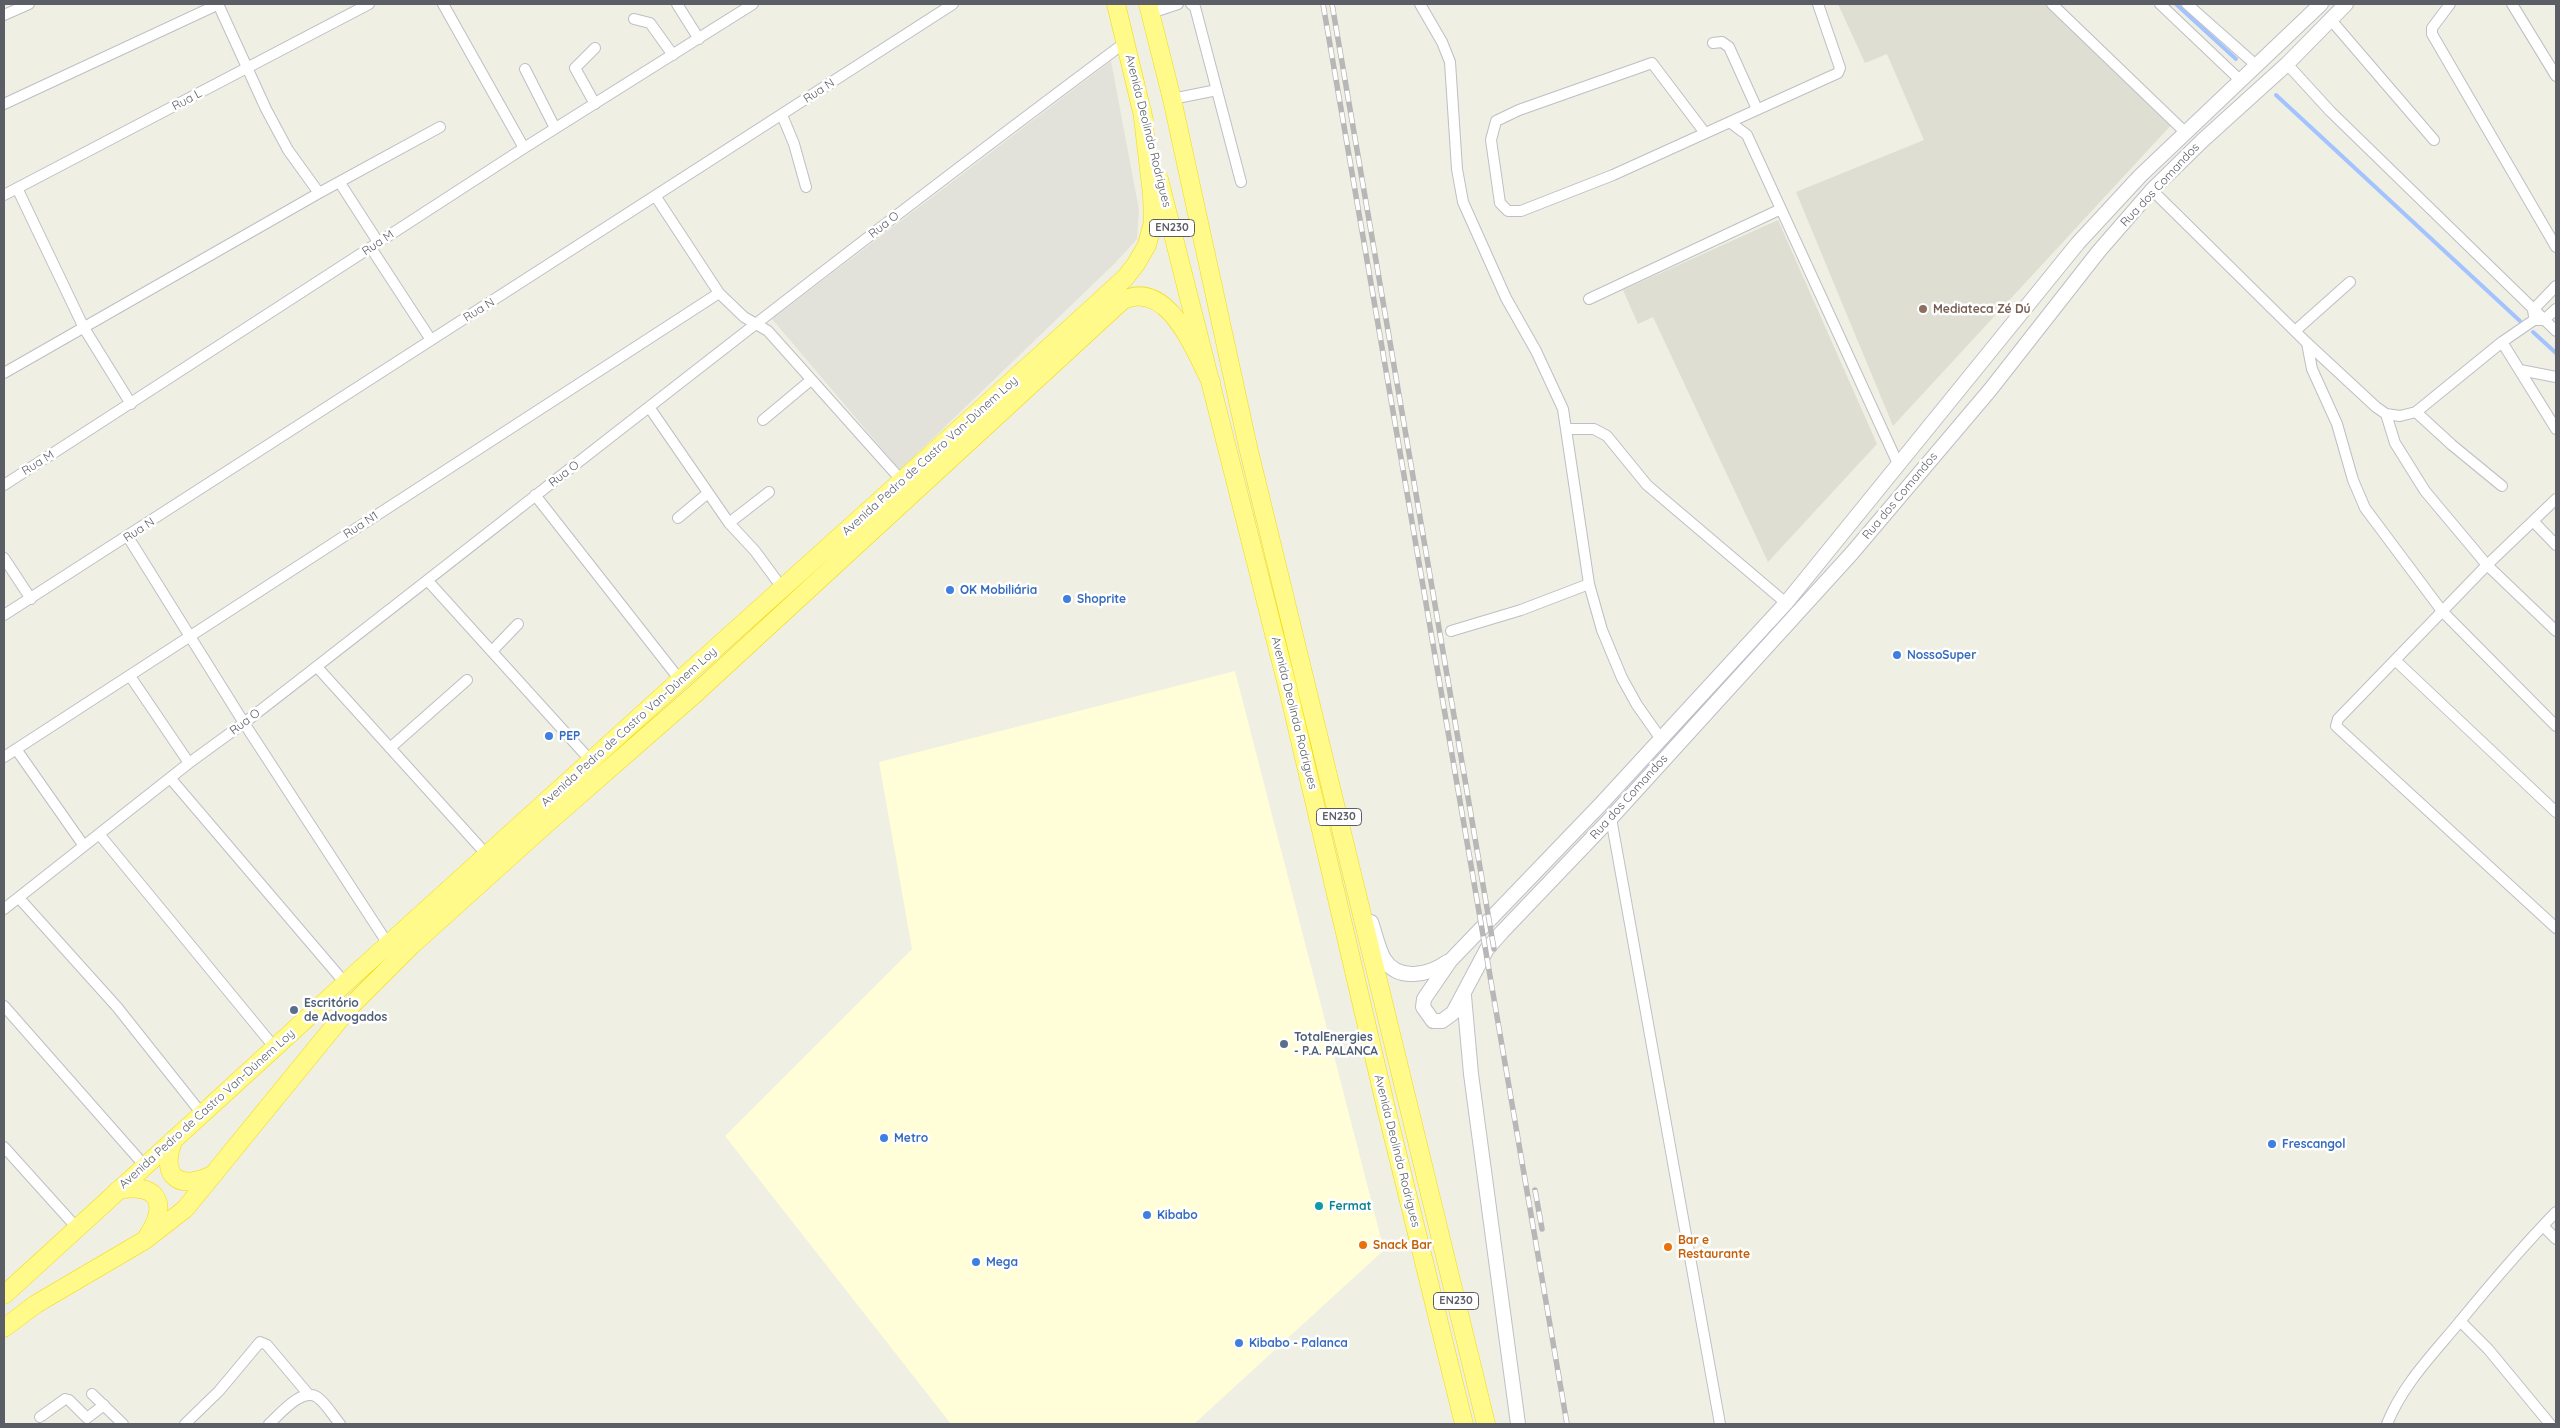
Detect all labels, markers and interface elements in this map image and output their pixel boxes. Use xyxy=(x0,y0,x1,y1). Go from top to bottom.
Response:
street label: Avenida Deolinda Rodrigues xyxy=(1122,53,1174,209)
street label: Rua N xyxy=(801,76,837,106)
street label: Rua L xyxy=(170,86,204,114)
street label: Rua dos Comandos xyxy=(2118,140,2202,230)
street label: Rua O xyxy=(866,209,902,241)
road number: EN230 xyxy=(1150,220,1194,237)
street label: Rua M xyxy=(359,227,397,259)
street label: Rua N xyxy=(461,295,497,325)
place label: Mediateca Zé Dú xyxy=(1933,302,2031,316)
marker: Mediateca Zé Dú xyxy=(1917,303,1929,315)
street label: Avenida Pedro de Castro Van-Dúnem Loy xyxy=(839,373,1021,539)
street label: Rua M xyxy=(19,448,57,478)
street label: Rua dos Comandos xyxy=(1859,450,1941,542)
street label: Rua O xyxy=(546,458,582,490)
street label: Rua N1 xyxy=(341,508,381,542)
street label: Rua N xyxy=(121,515,157,545)
place label: OK Mobiliária xyxy=(960,583,1037,597)
marker: OK Mobiliária xyxy=(944,584,956,596)
place label: Shoprite xyxy=(1077,592,1126,606)
marker: Shoprite xyxy=(1061,593,1073,605)
street label: Avenida Deolinda Rodrigues xyxy=(1268,635,1320,791)
street label: Avenida Pedro de Castro Van-Dúnem Loy xyxy=(538,644,720,810)
place label: NossoSuper xyxy=(1907,648,1976,662)
marker: NossoSuper xyxy=(1891,649,1903,661)
street label: Rua O xyxy=(227,706,263,738)
place label: PEP xyxy=(559,729,580,743)
marker: PEP xyxy=(543,730,555,742)
street label: Rua dos Comandos xyxy=(1587,752,1671,842)
road number: EN230 xyxy=(1316,809,1362,826)
place label: Escritório de Advogados xyxy=(304,996,387,1024)
marker: Escritório de Advogados xyxy=(288,1004,300,1016)
street label: Avenida Pedro de Castro Van-Dúnem Loy xyxy=(116,1026,298,1192)
place label: TotalEnergies - P.A. PALANCA xyxy=(1294,1030,1378,1058)
marker: TotalEnergies - P.A. PALANCA xyxy=(1278,1038,1290,1050)
street label: Avenida Deolinda Rodrigues xyxy=(1371,1073,1423,1229)
place label: Metro xyxy=(894,1131,928,1145)
marker: Metro xyxy=(878,1132,890,1144)
place label: Frescangol xyxy=(2282,1137,2346,1151)
marker: Frescangol xyxy=(2266,1138,2278,1150)
place label: Fermat xyxy=(1329,1199,1371,1213)
marker: Fermat xyxy=(1313,1200,1325,1212)
place label: Kibabo xyxy=(1157,1208,1198,1222)
marker: Kibabo xyxy=(1141,1209,1153,1221)
place label: Bar e Restaurante xyxy=(1678,1233,1750,1261)
place label: Snack Bar xyxy=(1373,1238,1432,1252)
marker: Snack Bar xyxy=(1357,1239,1369,1251)
marker: Bar e Restaurante xyxy=(1662,1241,1674,1253)
place label: Mega xyxy=(986,1255,1018,1269)
marker: Mega xyxy=(970,1256,982,1268)
road number: EN230 xyxy=(1434,1292,1478,1310)
place label: Kibabo - Palanca xyxy=(1249,1336,1348,1350)
marker: Kibabo - Palanca xyxy=(1233,1337,1245,1349)

